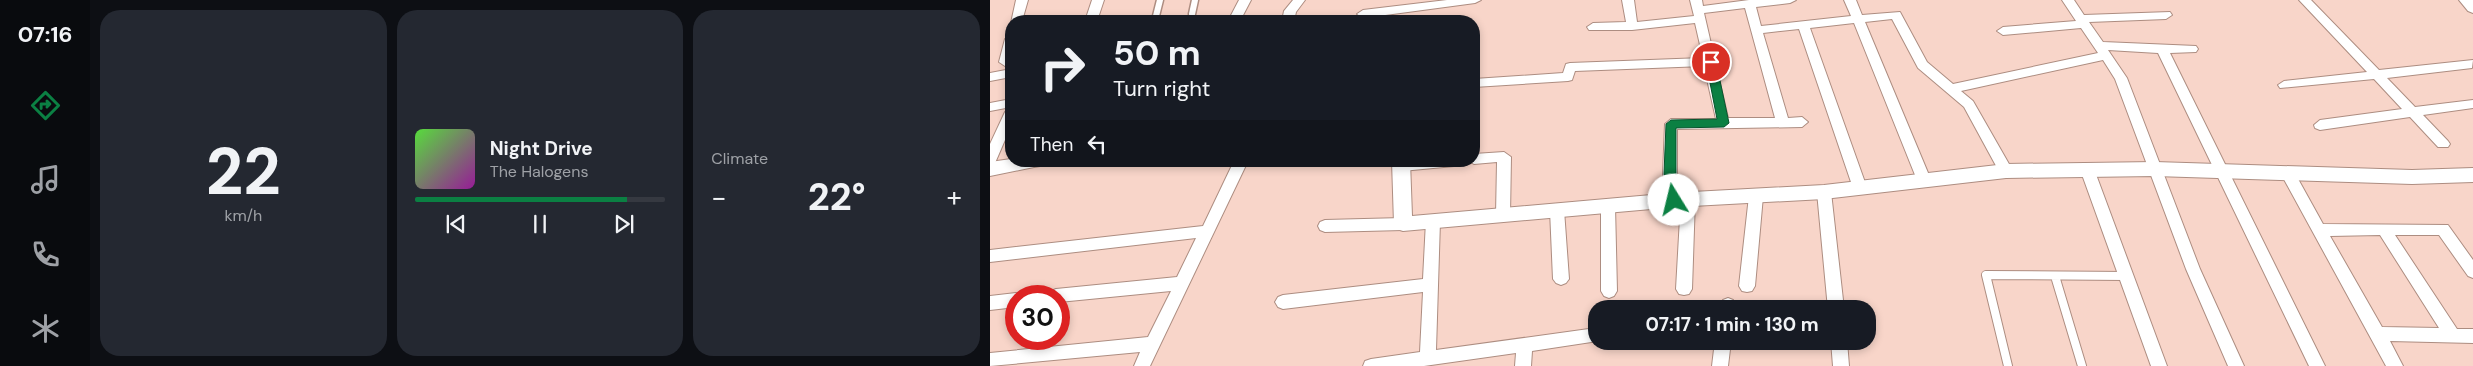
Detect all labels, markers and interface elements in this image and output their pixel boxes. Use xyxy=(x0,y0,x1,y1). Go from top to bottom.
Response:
text: 07:16 xyxy=(18,20,72,49)
text: 50 m xyxy=(1113,30,1201,76)
icon: right xyxy=(1030,35,1095,100)
pin xyxy=(1690,41,1732,83)
icon: arrive xyxy=(1697,48,1725,76)
text: Turn right xyxy=(1113,74,1210,103)
icon: directions xyxy=(28,88,63,123)
text: 22 xyxy=(206,130,281,214)
icon: left xyxy=(1083,130,1111,158)
text: Then xyxy=(1030,132,1073,157)
text: Night Drive xyxy=(490,136,593,161)
text: Climate xyxy=(711,148,768,169)
text: The Halogens xyxy=(490,161,588,182)
icon: music xyxy=(28,162,63,197)
text: 22° xyxy=(808,172,865,222)
position arrow xyxy=(1647,173,1699,225)
text: − xyxy=(711,179,727,216)
text: + xyxy=(947,179,962,216)
text: km/h xyxy=(224,205,262,226)
icon: previous xyxy=(442,210,470,238)
icon: pause xyxy=(526,210,554,238)
icon: next xyxy=(610,210,638,238)
icon: phone xyxy=(28,237,63,272)
speed limit sign: 30 xyxy=(1005,285,1070,350)
icon: climate xyxy=(28,311,63,346)
text: 07:17 · 1 min · 130 m xyxy=(1645,312,1819,337)

